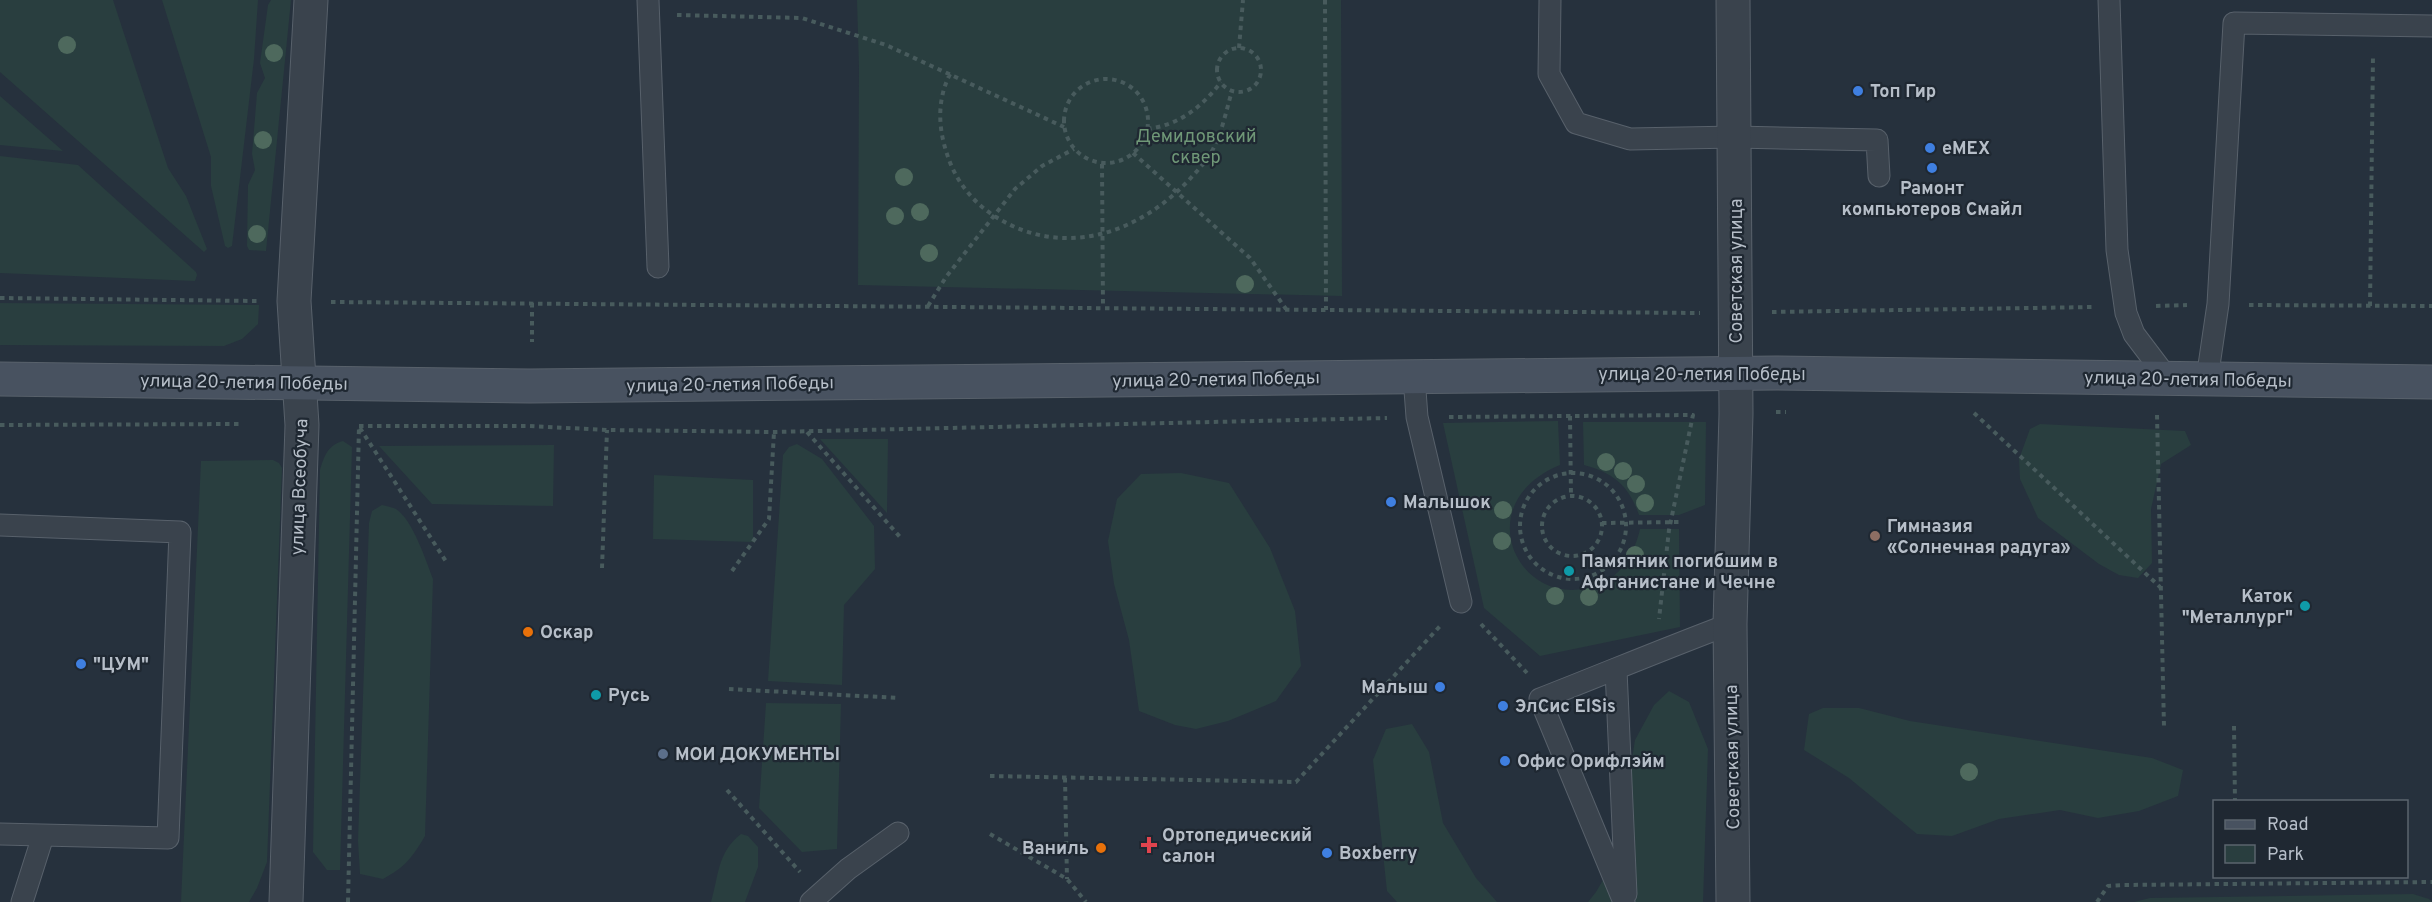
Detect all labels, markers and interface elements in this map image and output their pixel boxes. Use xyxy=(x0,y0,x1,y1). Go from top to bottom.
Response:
place label: Топ Гир xyxy=(1870,81,1936,104)
marker: Топ Гир xyxy=(1851,84,1865,98)
park label: Демидовский сквер xyxy=(1135,126,1257,170)
place label: eMEX xyxy=(1942,138,1990,161)
marker: eMEX xyxy=(1923,141,1937,155)
marker: Рамонт компьютеров Смайл xyxy=(1925,161,1939,175)
place label: Рамонт компьютеров Смайл xyxy=(1842,178,2022,222)
street label: Советская улица xyxy=(1726,199,1749,344)
street label: улица 20-летия Победы xyxy=(1598,364,1806,387)
street label: улица 20-летия Победы xyxy=(1112,367,1320,394)
street label: улица 20-летия Победы xyxy=(2084,367,2292,394)
street label: улица 20-летия Победы xyxy=(140,370,348,397)
street label: улица 20-летия Победы xyxy=(626,372,834,399)
street label: улица Всеобуча xyxy=(287,418,314,556)
place label: Малышок xyxy=(1403,492,1491,515)
marker: Малышок xyxy=(1384,495,1398,509)
place label: Гимназия «Солнечная радуга» xyxy=(1887,516,2071,560)
marker: Гимназия «Солнечная радуга» xyxy=(1868,529,1882,543)
place label: Памятник погибшим в Афганистане и Чечне xyxy=(1581,551,1778,595)
marker: Памятник погибшим в Афганистане и Чечне xyxy=(1562,564,1576,578)
place label: Каток "Металлург" xyxy=(2182,586,2293,630)
marker: Каток "Металлург" xyxy=(2298,599,2312,613)
place label: Оскар xyxy=(540,622,593,645)
marker: Оскар xyxy=(521,625,535,639)
place label: "ЦУМ" xyxy=(93,654,149,677)
marker: "ЦУМ" xyxy=(74,657,88,671)
place label: Малыш xyxy=(1361,677,1428,700)
marker: Малыш xyxy=(1433,680,1447,694)
street label: Советская улица xyxy=(1721,684,1746,830)
place label: Русь xyxy=(608,685,650,708)
marker: Русь xyxy=(589,688,603,702)
place label: ЭлСис ElSis xyxy=(1515,696,1616,719)
marker: ЭлСис ElSis xyxy=(1496,699,1510,713)
place label: МОИ ДОКУМЕНТЫ xyxy=(675,744,840,767)
marker: МОИ ДОКУМЕНТЫ xyxy=(656,747,670,761)
place label: Офис Орифлэйм xyxy=(1517,751,1665,774)
marker: Офис Орифлэйм xyxy=(1498,754,1512,768)
legend xyxy=(2213,800,2408,878)
text: Road xyxy=(2267,814,2309,837)
place label: Ортопедический салон xyxy=(1162,825,1312,869)
marker: Ортопедический салон xyxy=(1140,836,1158,854)
place label: Ваниль xyxy=(1022,838,1089,861)
marker: Ваниль xyxy=(1094,841,1108,855)
place label: Boxberry xyxy=(1339,843,1417,866)
text: Park xyxy=(2267,844,2304,867)
marker: Boxberry xyxy=(1320,846,1334,860)

